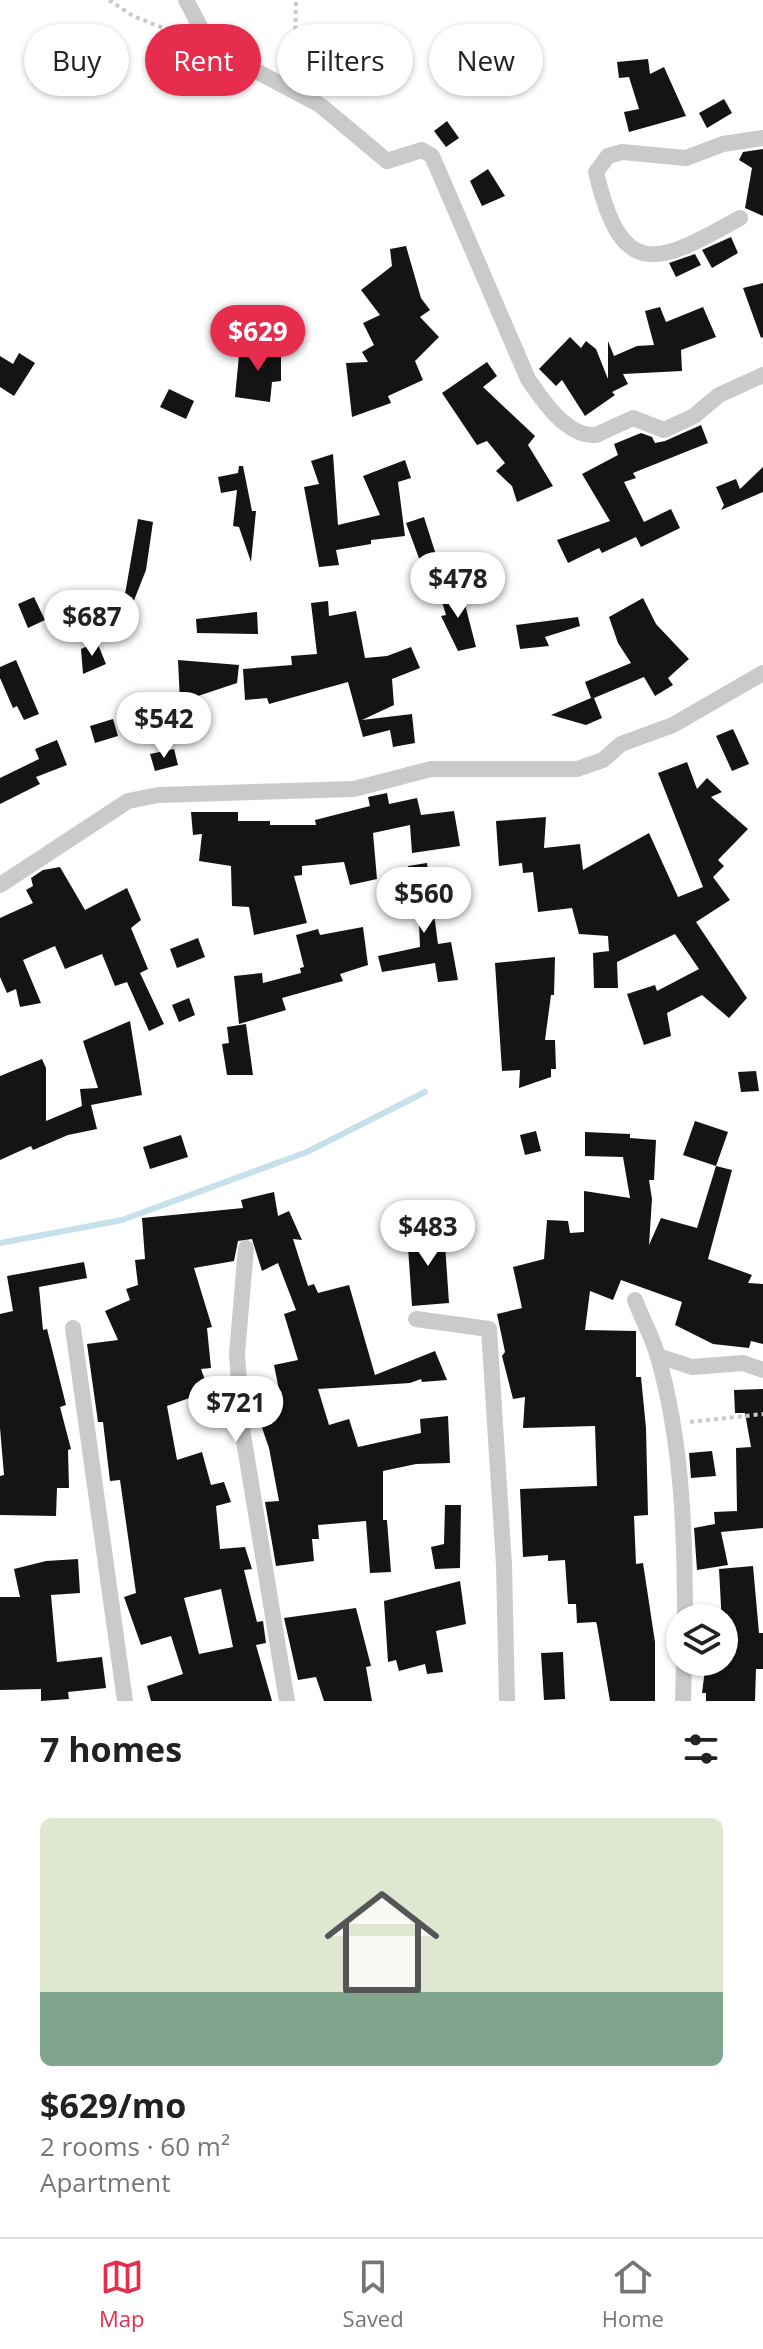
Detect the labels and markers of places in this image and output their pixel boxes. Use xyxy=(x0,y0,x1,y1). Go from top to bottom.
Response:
pin: $629 xyxy=(211,305,305,373)
pin: $478 xyxy=(411,552,505,620)
pin: $687 xyxy=(45,590,139,658)
pin: $542 xyxy=(117,692,211,760)
pin: $560 xyxy=(377,867,471,935)
pin: $483 xyxy=(381,1200,475,1268)
pin: $721 xyxy=(189,1376,283,1444)

